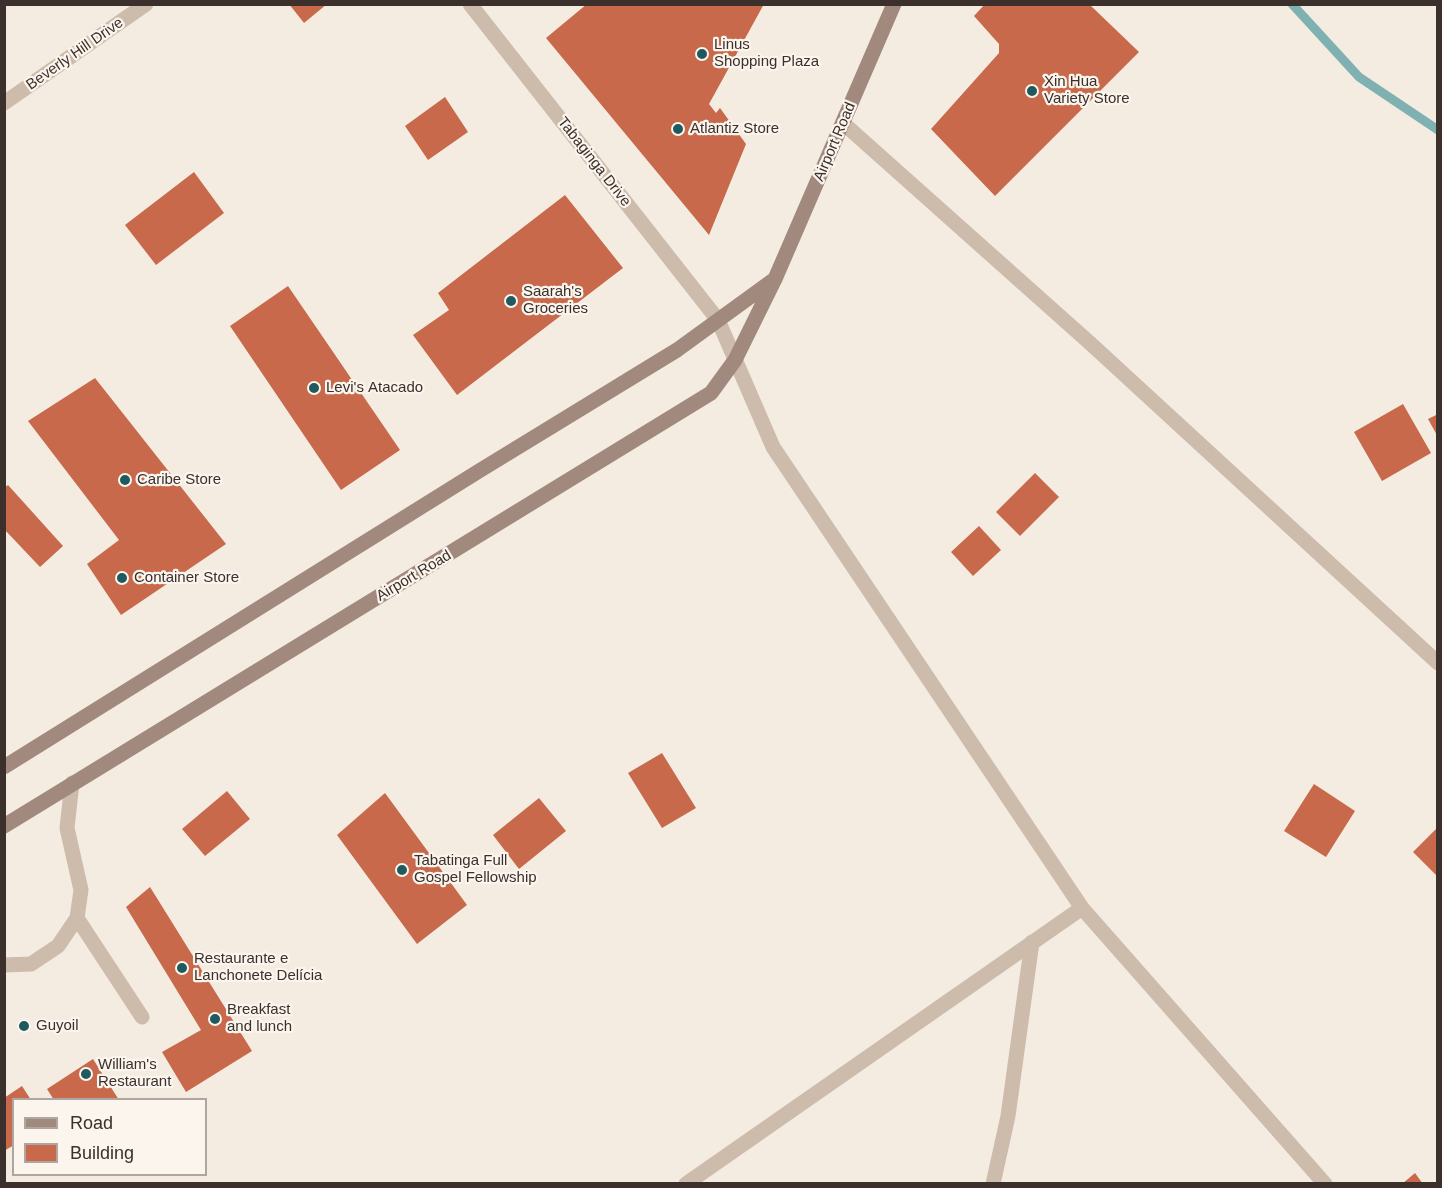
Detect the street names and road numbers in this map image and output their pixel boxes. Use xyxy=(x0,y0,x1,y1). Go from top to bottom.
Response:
street label: Beverly Hill Drive xyxy=(23,14,127,94)
street label: Airport Road xyxy=(810,100,860,184)
street label: Tabaginga Drive xyxy=(554,114,634,210)
street label: Airport Road xyxy=(373,547,455,605)

